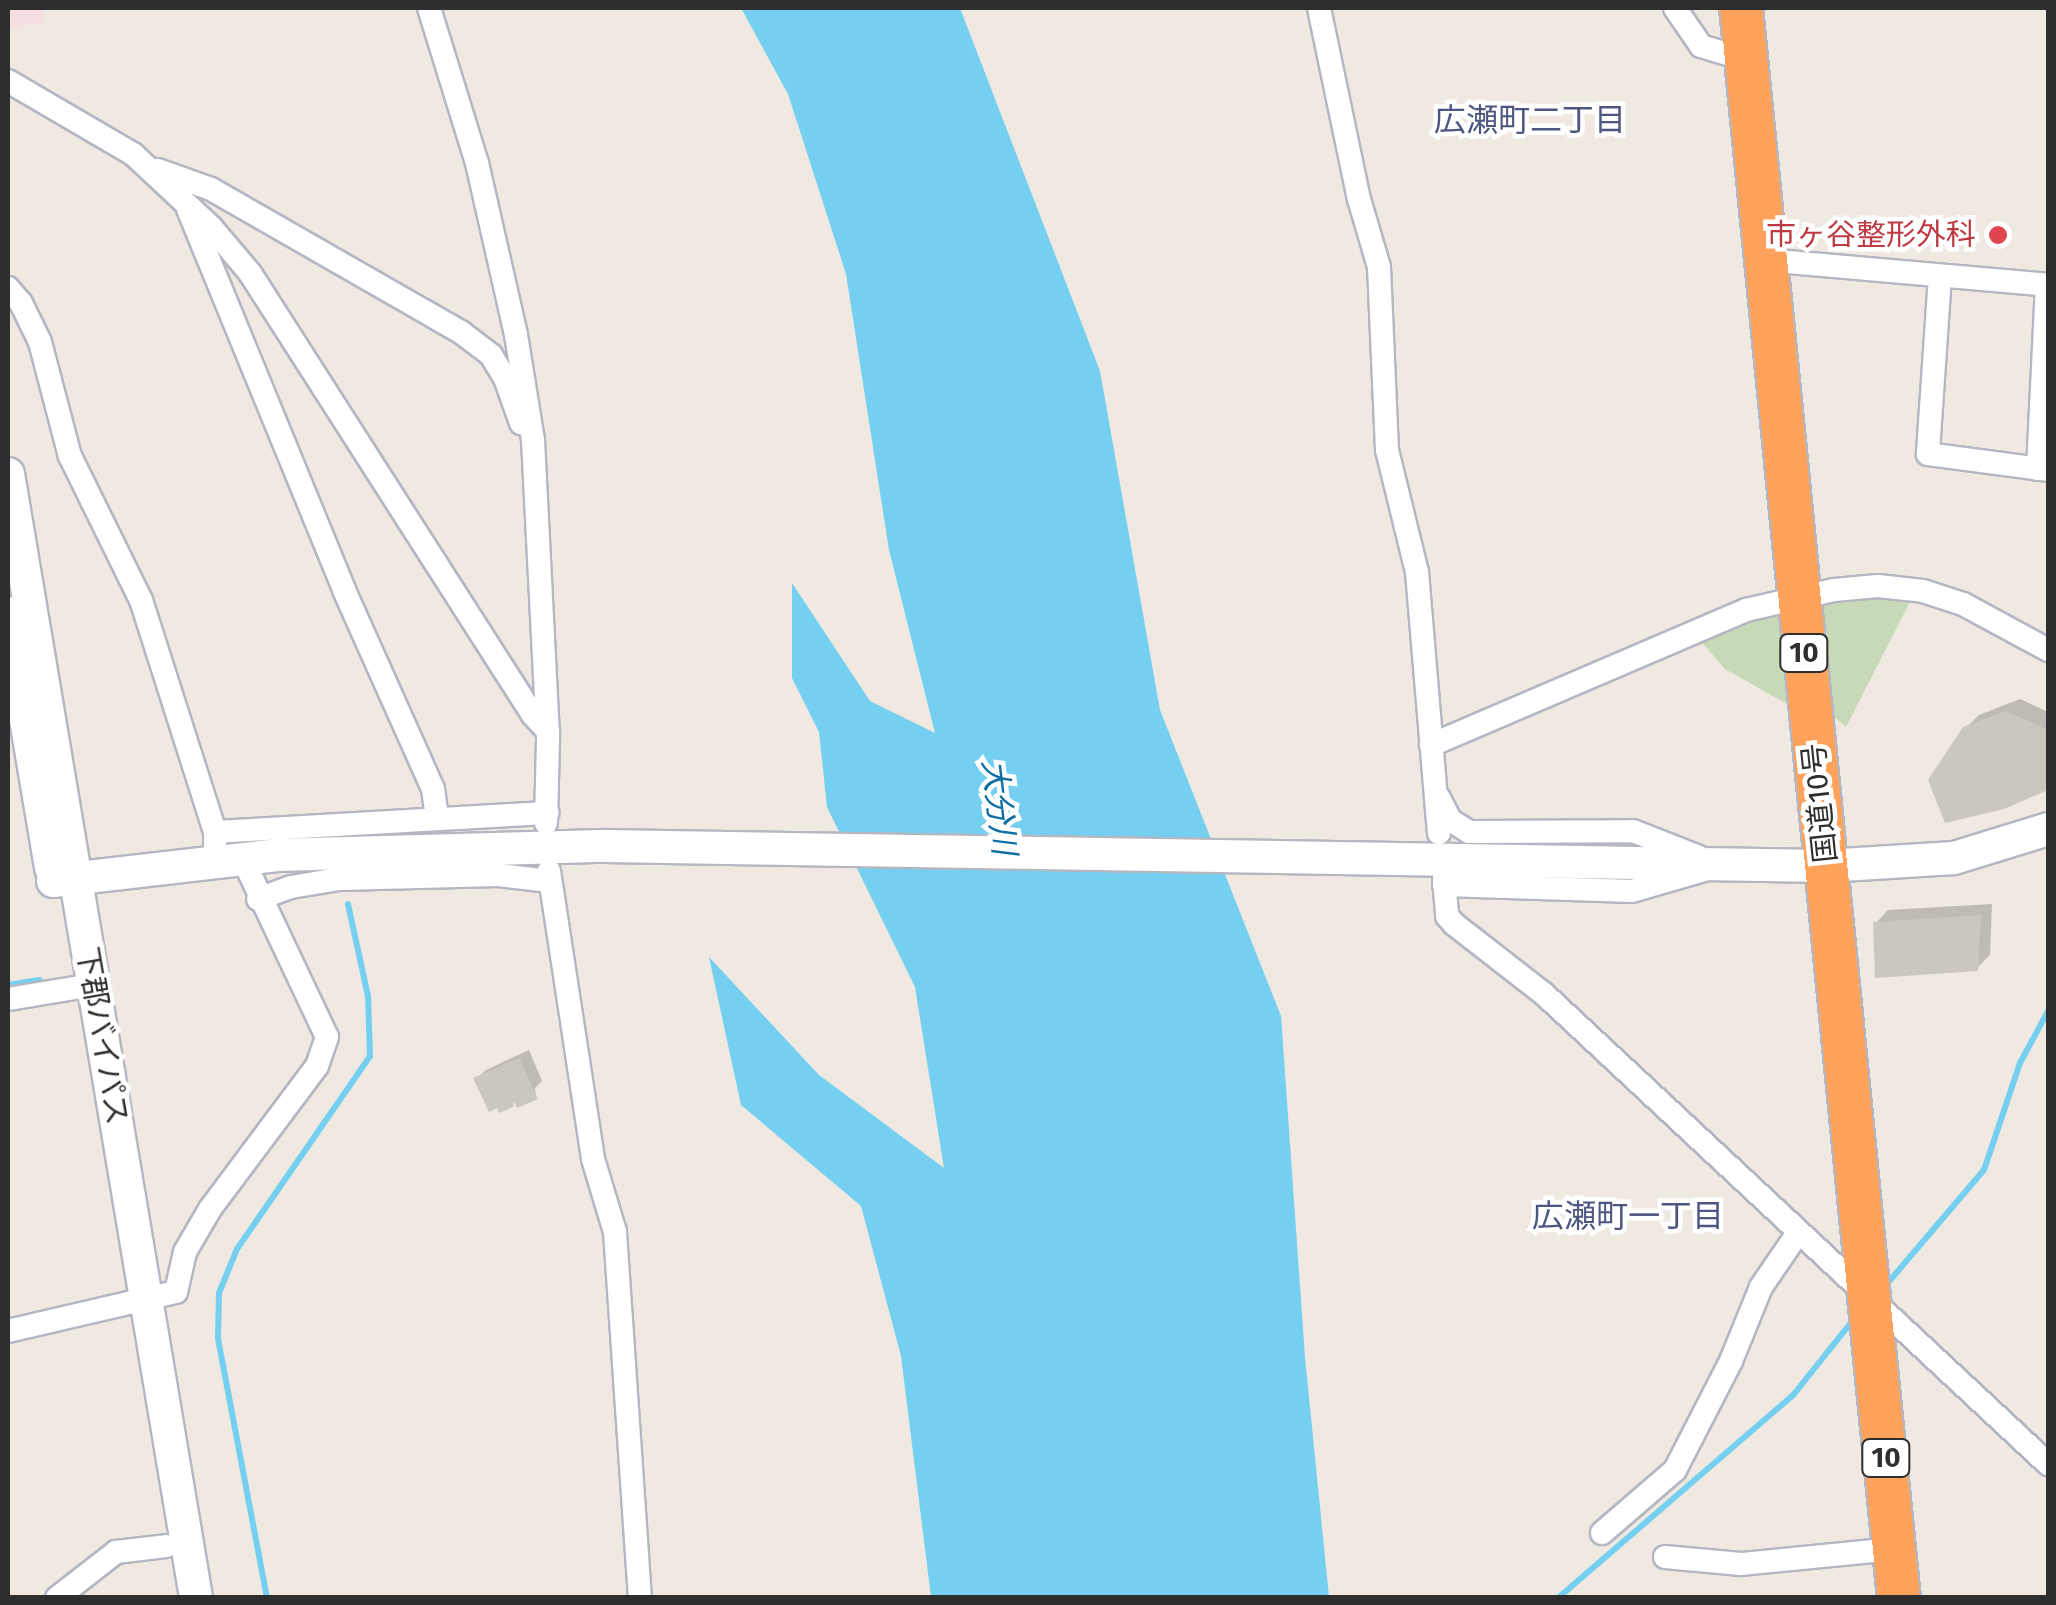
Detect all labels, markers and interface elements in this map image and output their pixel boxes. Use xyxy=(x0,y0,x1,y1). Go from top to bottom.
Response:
district label: 広瀬町二丁目 xyxy=(1434,101,1626,139)
place label: 市ヶ谷整形外科 xyxy=(1766,217,1976,253)
marker: 市ヶ谷整形外科 xyxy=(1985,222,2011,248)
road number: 10 xyxy=(1779,630,1829,676)
street label: 国道10号 xyxy=(1796,742,1844,864)
water label: 大分川 xyxy=(974,757,1024,857)
street label: 下郡バイパス xyxy=(69,944,135,1128)
district label: 広瀬町一丁目 xyxy=(1532,1197,1724,1235)
road number: 10 xyxy=(1861,1435,1911,1481)

